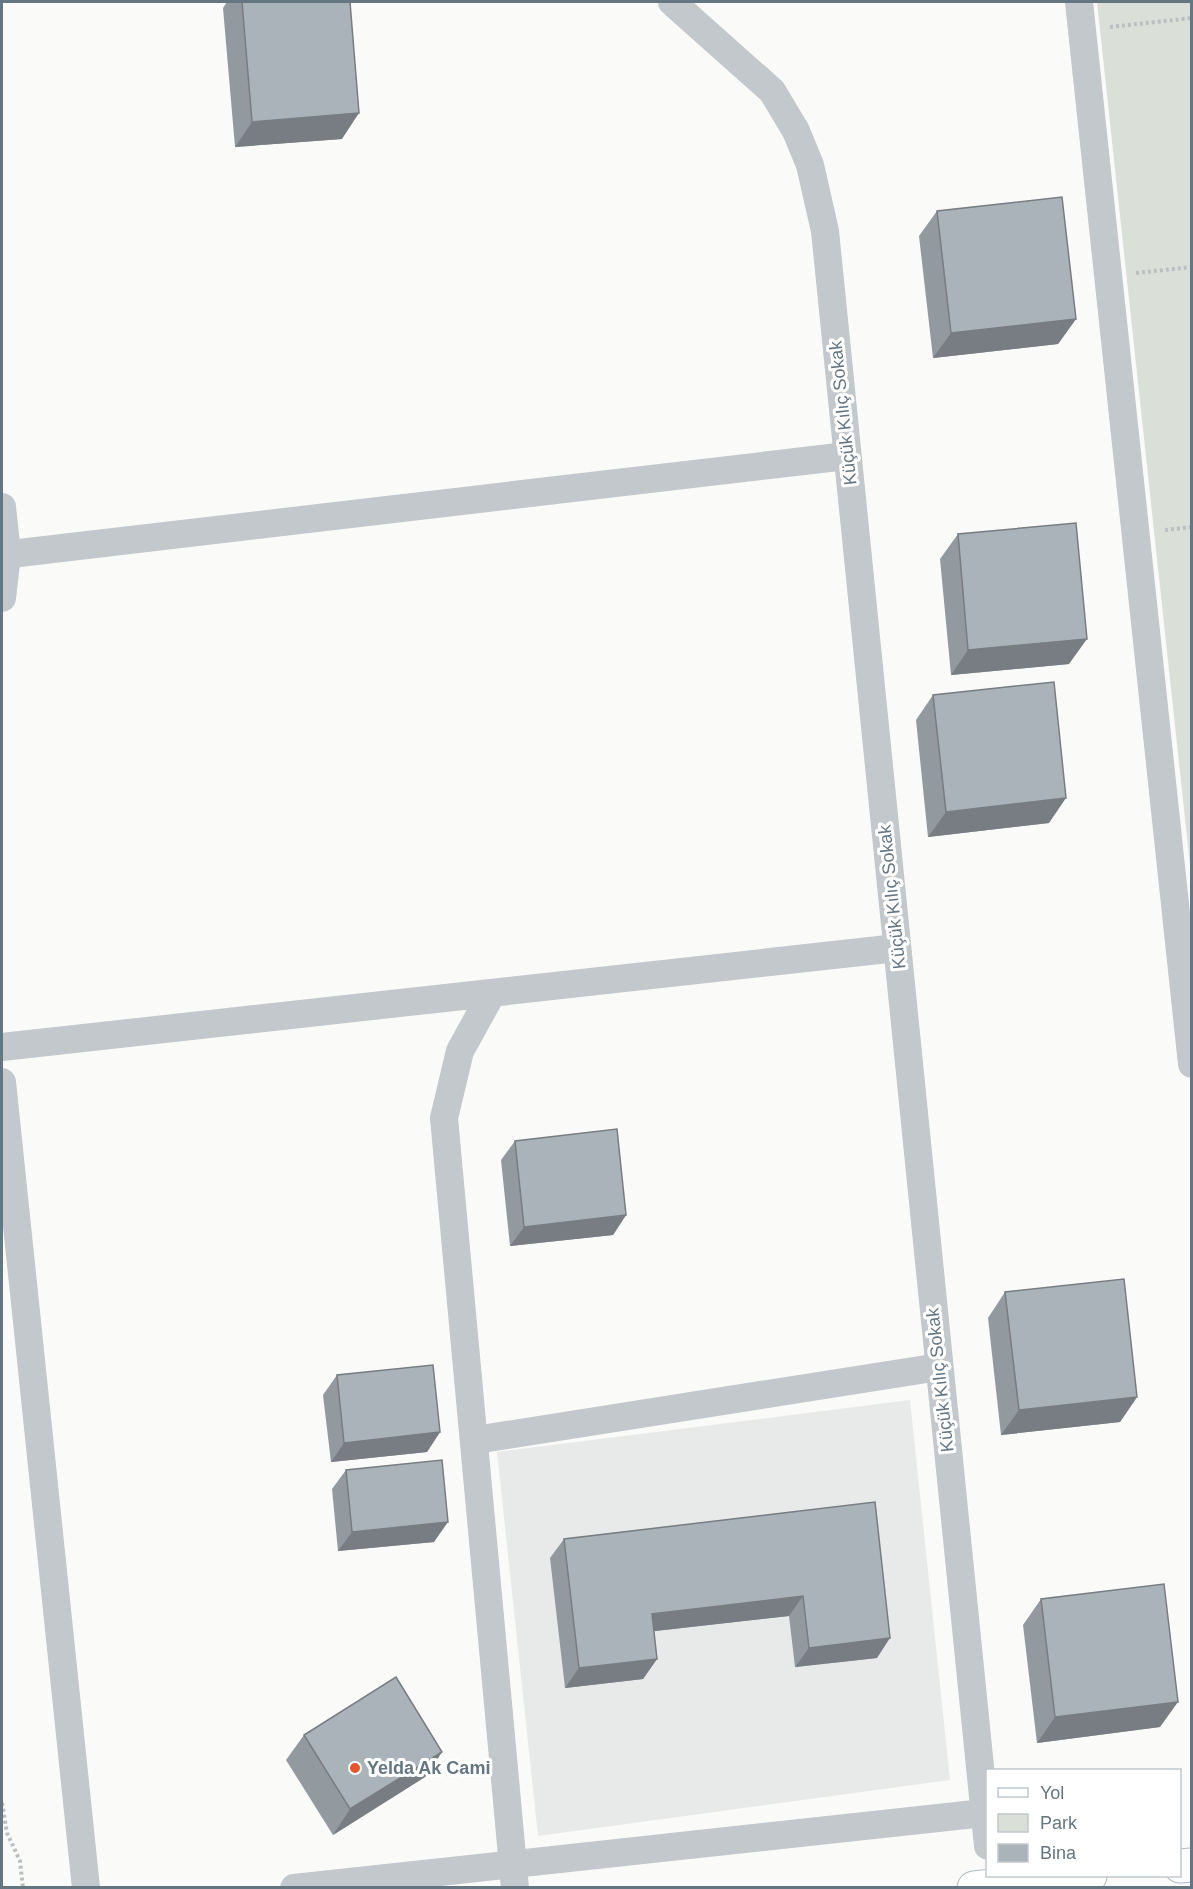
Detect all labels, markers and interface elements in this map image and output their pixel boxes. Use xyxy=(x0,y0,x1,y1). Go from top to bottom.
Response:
street label: Küçük Kılıç Sokak xyxy=(825,339,861,486)
street label: Küçük Kılıç Sokak xyxy=(874,823,910,970)
street label: Küçük Kılıç Sokak xyxy=(922,1306,958,1453)
place label: Yelda Ak Cami xyxy=(367,1758,490,1778)
marker: Yelda Ak Cami xyxy=(348,1761,362,1775)
legend xyxy=(986,1769,1181,1877)
text: Yol xyxy=(1040,1783,1064,1803)
text: Park xyxy=(1040,1813,1078,1833)
text: Bina xyxy=(1040,1843,1077,1863)

